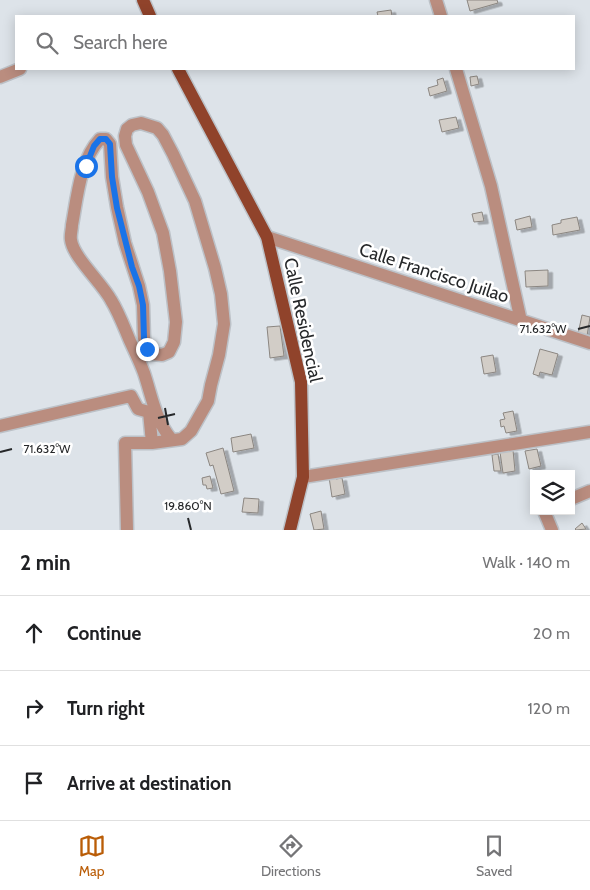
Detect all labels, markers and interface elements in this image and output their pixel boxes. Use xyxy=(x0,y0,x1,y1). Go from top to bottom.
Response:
search box xyxy=(15,15,575,70)
icon: search xyxy=(33,29,61,57)
text: Search here xyxy=(73,31,167,54)
route start xyxy=(75,155,98,178)
street label: Calle Francisco Juilao xyxy=(356,238,512,308)
street label: Calle Residencial xyxy=(279,256,327,385)
text: 71.632°W xyxy=(520,321,567,336)
route end xyxy=(136,338,159,361)
text: 71.632°W xyxy=(24,441,71,456)
map controls xyxy=(530,470,575,515)
button: layers xyxy=(530,470,575,515)
text: 19.860°N xyxy=(164,498,212,513)
text: 2 min xyxy=(20,550,71,575)
text: Walk · 140 m xyxy=(483,553,570,572)
icon: ahead xyxy=(20,619,48,647)
text: Continue xyxy=(67,622,141,645)
text: 20 m xyxy=(533,624,570,643)
icon: right xyxy=(20,694,48,722)
text: Turn right xyxy=(67,697,145,720)
text: 120 m xyxy=(528,699,570,718)
icon: arrive xyxy=(20,769,48,797)
text: Arrive at destination xyxy=(67,772,231,795)
tab: Map xyxy=(78,832,106,880)
tab: Directions xyxy=(261,832,321,880)
tab: Saved xyxy=(476,832,512,880)

